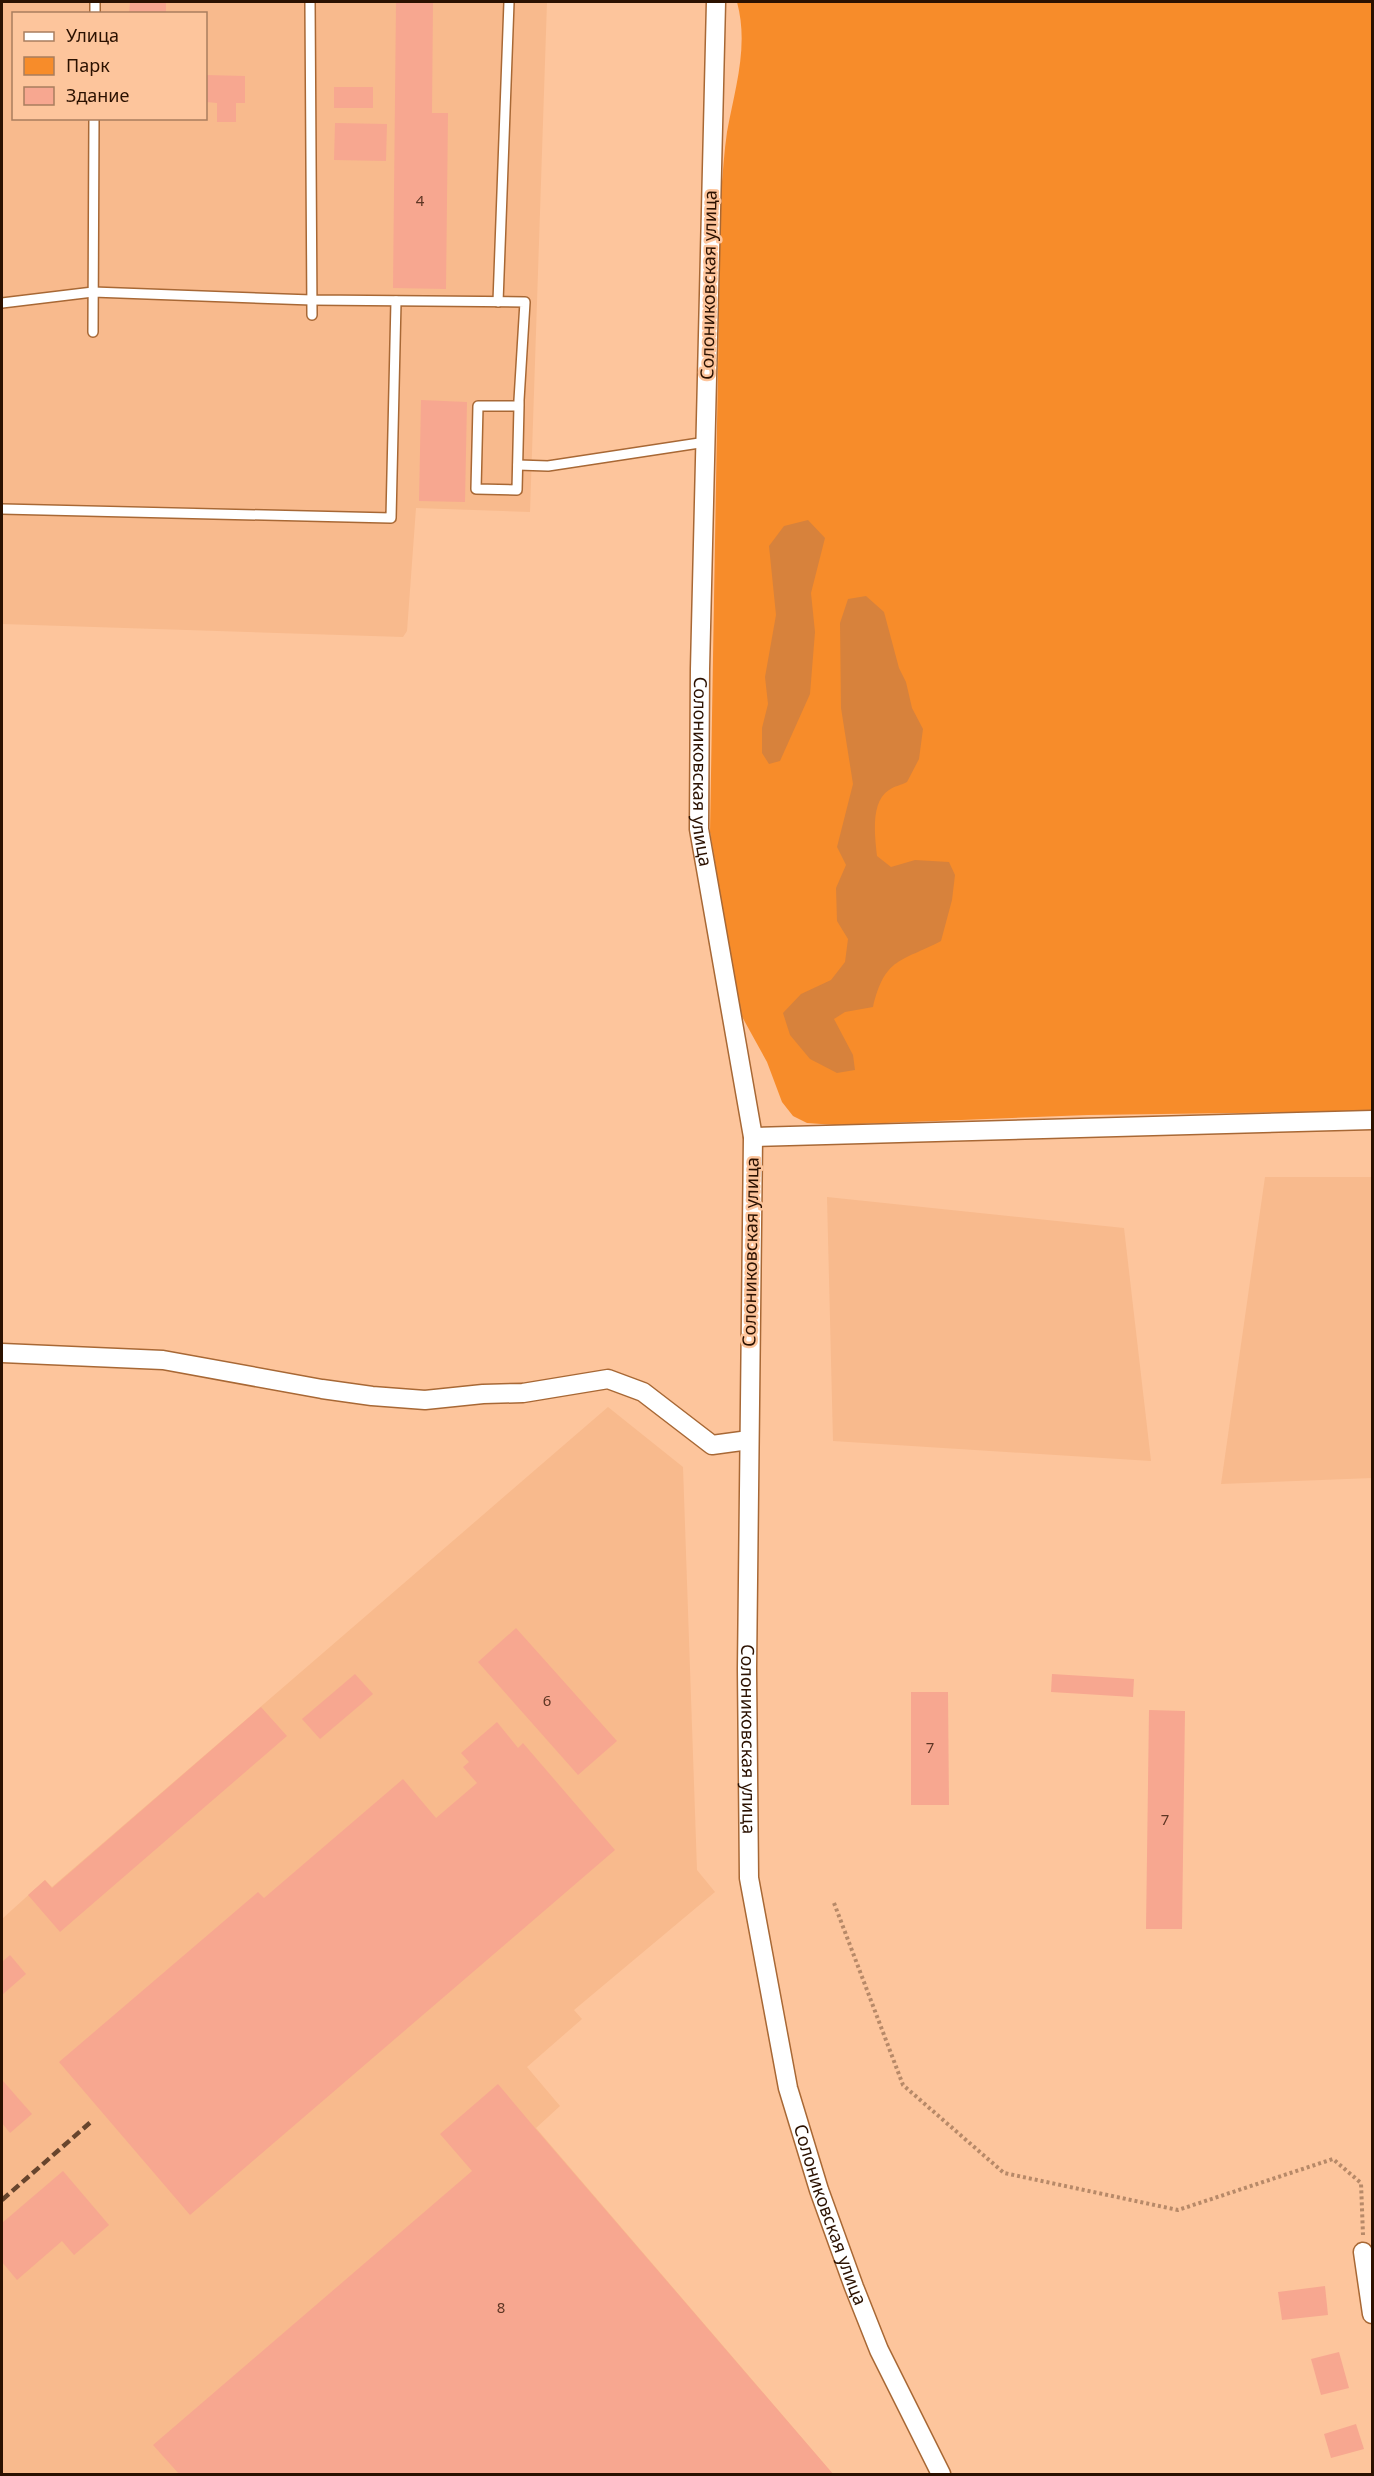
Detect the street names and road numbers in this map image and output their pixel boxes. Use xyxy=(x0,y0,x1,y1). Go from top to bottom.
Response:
street label: Солониковская улица xyxy=(694,190,722,380)
street label: Солониковская улица xyxy=(687,677,718,868)
street label: Солониковская улица xyxy=(736,1157,764,1347)
street label: Солониковская улица xyxy=(736,1644,762,1834)
street label: Солониковская улица xyxy=(789,2121,873,2309)

